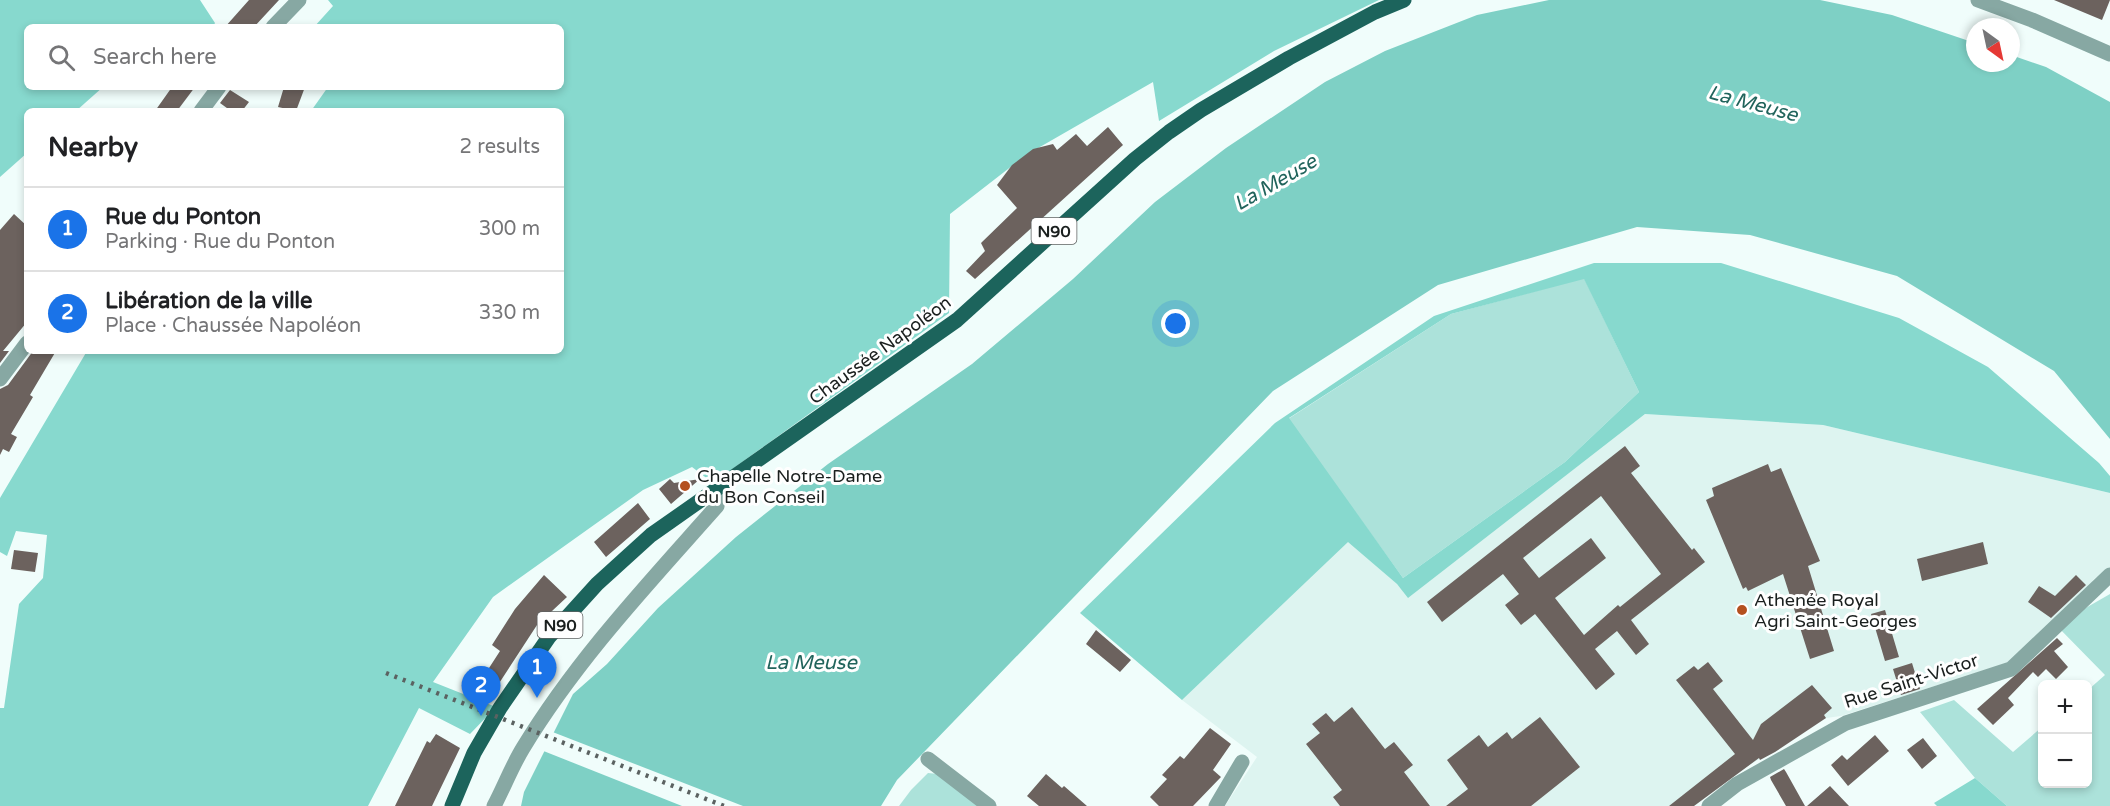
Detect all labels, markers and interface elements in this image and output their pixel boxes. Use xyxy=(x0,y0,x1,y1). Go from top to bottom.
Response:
north arrow xyxy=(1966,18,2020,72)
search box xyxy=(24,24,564,90)
icon: search xyxy=(45,41,78,74)
text: Search here xyxy=(93,44,217,70)
water label: La Meuse xyxy=(1705,81,1802,128)
text: Nearby xyxy=(48,132,138,163)
text: 2 results xyxy=(460,135,540,159)
water label: La Meuse xyxy=(1230,149,1323,216)
text: Rue du Ponton xyxy=(105,204,261,230)
text: 1 xyxy=(61,217,74,241)
text: 300 m xyxy=(479,217,540,241)
road number: N90 xyxy=(1032,218,1076,244)
text: Parking · Rue du Ponton xyxy=(105,230,335,254)
text: Libération de la ville xyxy=(105,288,313,314)
street label: Chaussée Napoléon xyxy=(805,291,955,409)
text: 2 xyxy=(61,301,74,325)
text: 330 m xyxy=(479,301,540,325)
your location xyxy=(1161,309,1190,338)
text: Place · Chaussée Napoléon xyxy=(105,314,361,338)
place label: Chapelle Notre-Dame du Bon Conseil xyxy=(697,465,882,508)
marker: Chapelle Notre-Dame du Bon Conseil xyxy=(678,479,692,493)
place label: Athenée Royal Agri Saint-Georges xyxy=(1754,589,1917,632)
marker: Athenée Royal Agri Saint-Georges xyxy=(1735,603,1749,617)
road number: N90 xyxy=(538,612,582,638)
pin: 1 xyxy=(518,648,556,698)
street label: Rue Saint-Victor xyxy=(1841,649,1981,713)
water label: La Meuse xyxy=(765,651,858,675)
pin: 2 xyxy=(462,666,500,716)
map controls xyxy=(2038,680,2092,788)
button: + xyxy=(2038,680,2092,734)
button: − xyxy=(2038,734,2092,788)

